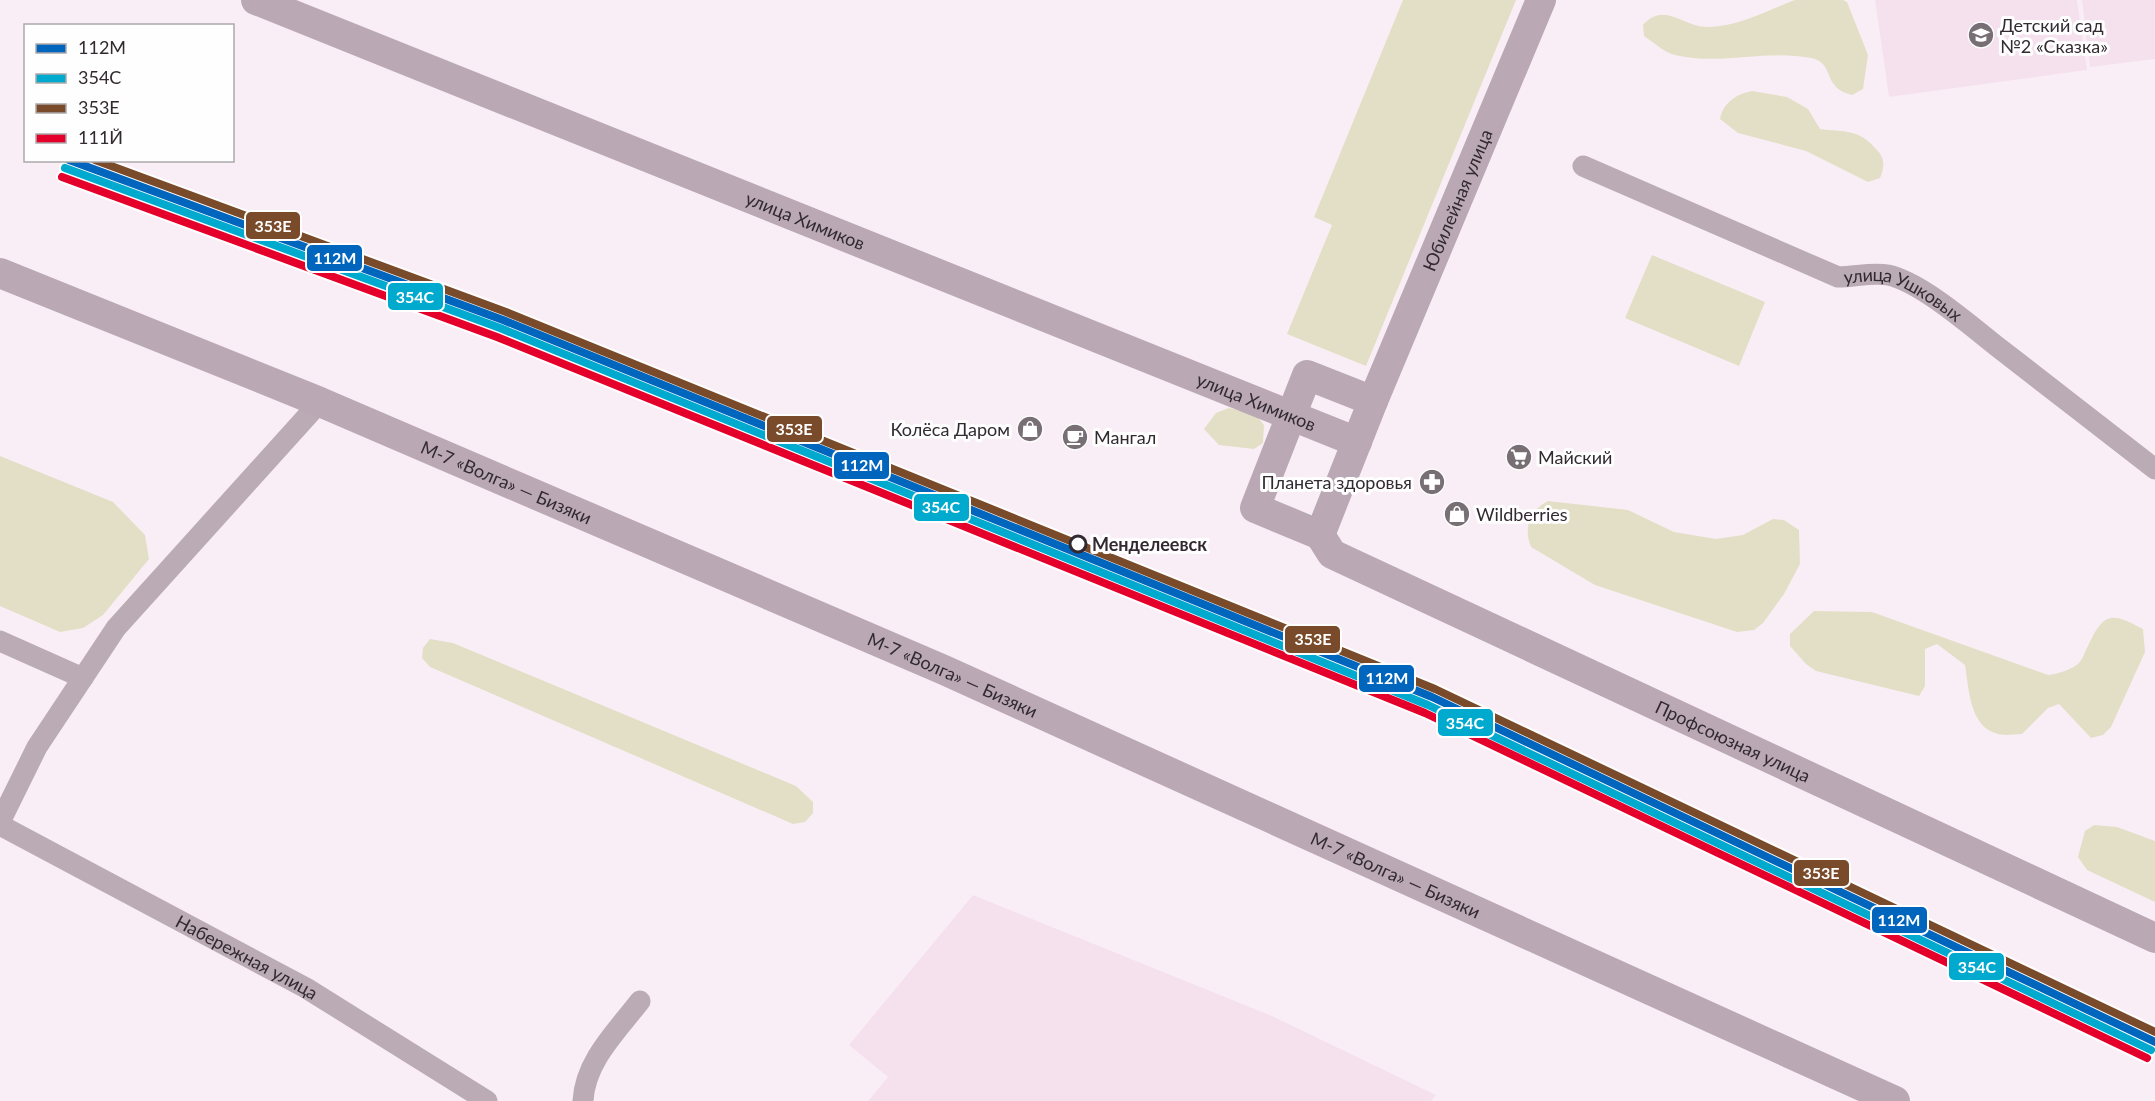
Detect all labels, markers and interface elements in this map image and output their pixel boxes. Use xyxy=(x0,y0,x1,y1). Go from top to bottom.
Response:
place label: Детский сад №2 «Сказка» xyxy=(2000,14,2108,57)
school or university icon: Детский сад №2 «Сказка» xyxy=(1966,20,1996,50)
legend xyxy=(24,24,234,162)
text: 112М xyxy=(78,36,126,58)
text: 354С xyxy=(78,66,121,88)
text: 353Е xyxy=(78,96,120,118)
text: 111Й xyxy=(78,126,123,148)
street label: Юбилейная улица xyxy=(1418,126,1497,274)
street label: улица Химиков xyxy=(742,187,868,254)
line badge: 353Е xyxy=(245,211,301,240)
text: 353Е xyxy=(254,216,292,235)
line badge: 112М xyxy=(306,244,363,272)
text: 112М xyxy=(314,248,356,267)
street label: улица Ушковых xyxy=(1843,263,1967,326)
line badge: 354С xyxy=(387,282,444,311)
text: 354С xyxy=(396,287,435,306)
street label: улица Химиков xyxy=(1193,368,1319,435)
shop icon: Колёса Даром xyxy=(1015,414,1045,444)
line badge: 353Е xyxy=(766,415,823,443)
place label: Колёса Даром xyxy=(890,418,1010,440)
text: 353Е xyxy=(775,419,813,438)
cafe icon: Мангал xyxy=(1060,422,1090,452)
place label: Мангал xyxy=(1094,426,1156,448)
street label: М-7 «Волга» — Бизяки xyxy=(418,436,595,528)
supermarket icon: Майский xyxy=(1504,442,1534,472)
place label: Майский xyxy=(1538,446,1612,468)
line badge: 112М xyxy=(833,451,890,480)
text: 112М xyxy=(841,455,883,474)
pharmacy icon: Планета здоровья xyxy=(1417,467,1447,497)
place label: Планета здоровья xyxy=(1262,471,1412,493)
line badge: 354С xyxy=(913,493,970,522)
text: 354С xyxy=(922,497,961,516)
shop icon: Wildberries xyxy=(1442,499,1472,529)
place label: Wildberries xyxy=(1476,503,1568,525)
place label: Менделеевск xyxy=(1092,533,1207,555)
marker: Менделеевск xyxy=(1069,535,1087,553)
line badge: 353Е xyxy=(1284,625,1341,654)
street label: М-7 «Волга» — Бизяки xyxy=(864,628,1041,722)
text: 353Е xyxy=(1294,629,1332,648)
line badge: 112М xyxy=(1358,664,1415,693)
text: 112М xyxy=(1366,668,1408,687)
street label: Профсоюзная улица xyxy=(1652,696,1814,787)
line badge: 354С xyxy=(1437,708,1494,737)
text: 354С xyxy=(1446,713,1485,732)
street label: М-7 «Волга» — Бизяки xyxy=(1307,827,1484,923)
line badge: 353Е xyxy=(1793,859,1850,887)
text: 353Е xyxy=(1802,863,1840,882)
line badge: 112М xyxy=(1871,906,1928,934)
street label: Набережная улица xyxy=(172,910,322,1004)
text: 112М xyxy=(1878,910,1920,929)
line badge: 354С xyxy=(1948,952,2005,981)
text: 354С xyxy=(1958,957,1997,976)

